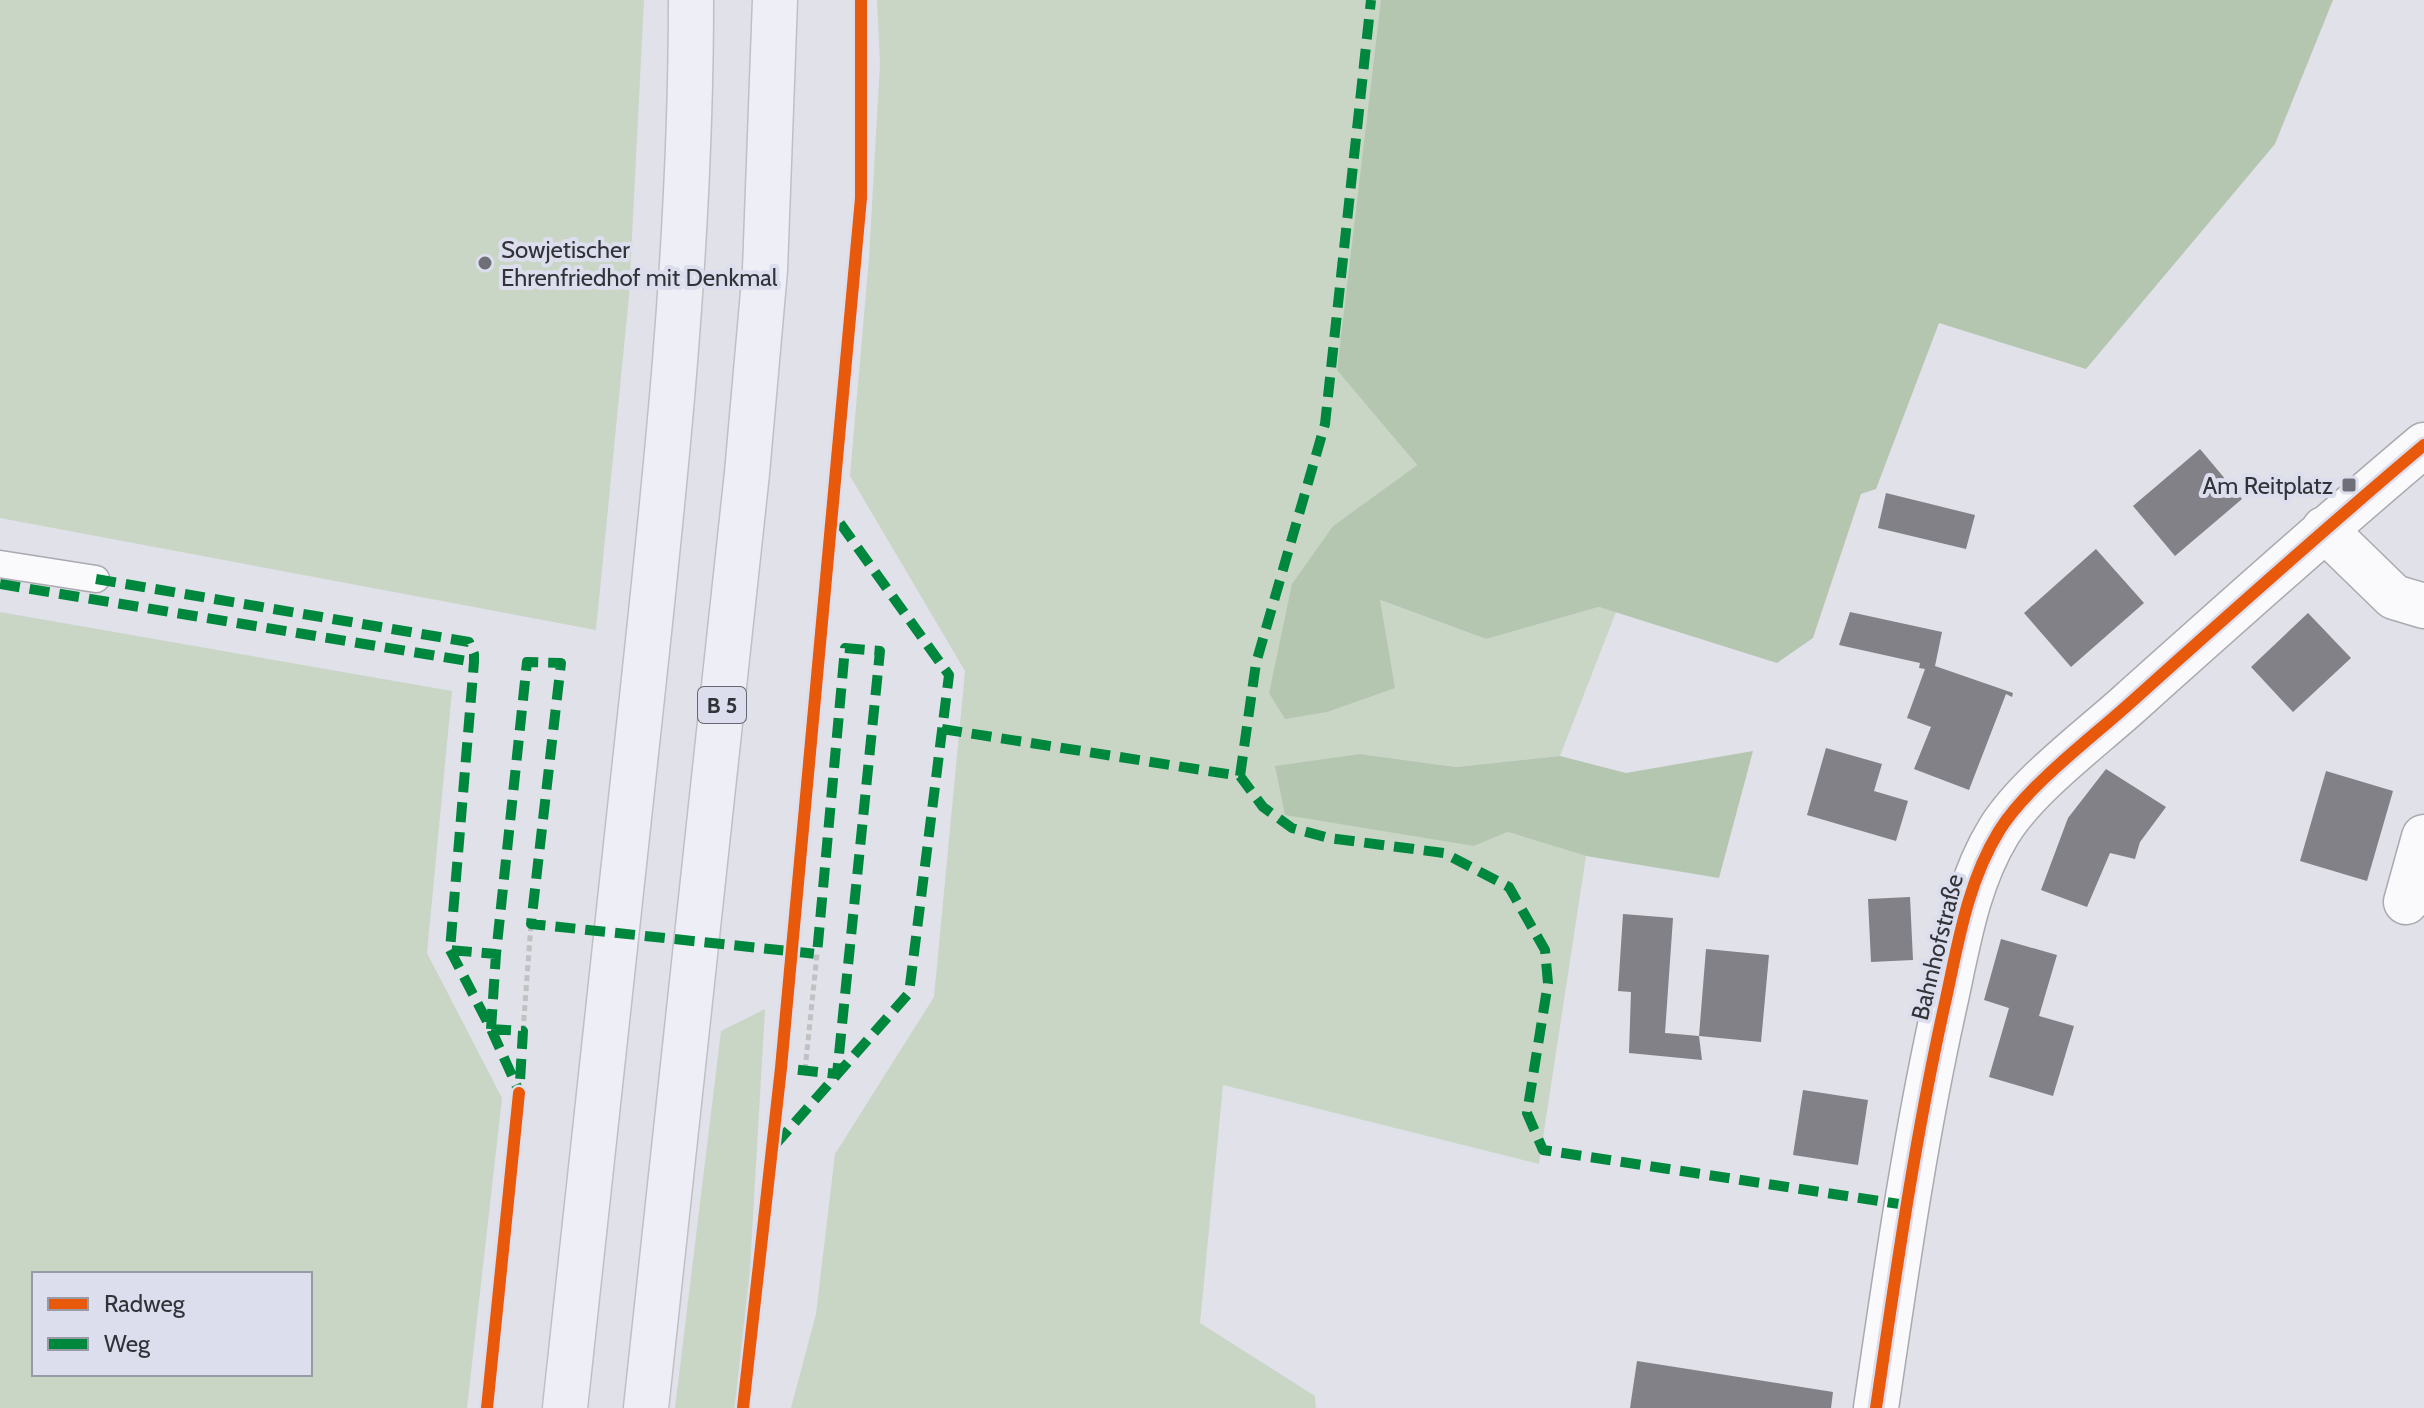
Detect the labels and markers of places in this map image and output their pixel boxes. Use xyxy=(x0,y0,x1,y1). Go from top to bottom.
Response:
place label: Sowjetischer Ehrenfriedhof mit Denkmal xyxy=(501,235,778,292)
marker: Sowjetischer Ehrenfriedhof mit Denkmal xyxy=(476,254,494,272)
place label: Am Reitplatz xyxy=(2203,471,2333,500)
marker: Am Reitplatz xyxy=(2340,476,2358,494)

